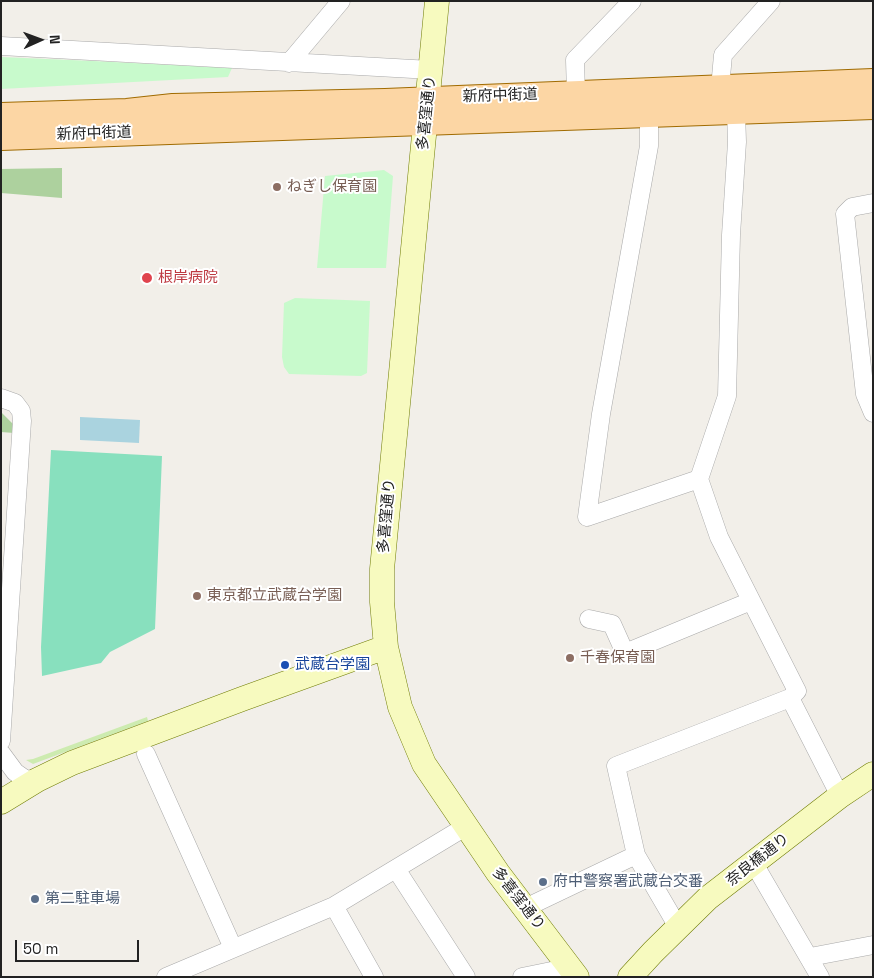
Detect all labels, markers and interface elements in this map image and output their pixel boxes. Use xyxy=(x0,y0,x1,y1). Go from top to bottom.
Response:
north arrow xyxy=(15,15,65,65)
text: N xyxy=(46,34,64,44)
street label: 多喜窪通り xyxy=(414,75,440,151)
street label: 新府中街道 xyxy=(462,86,538,106)
street label: 新府中街道 xyxy=(56,124,132,144)
place label: ねぎし保育園 xyxy=(287,178,377,196)
marker: ねぎし保育園 xyxy=(271,181,283,193)
place label: 根岸病院 xyxy=(158,269,218,287)
marker: 根岸病院 xyxy=(140,271,154,285)
street label: 多喜窪通り xyxy=(375,478,399,554)
place label: 東京都立武蔵台学園 xyxy=(207,587,342,605)
marker: 東京都立武蔵台学園 xyxy=(191,590,203,602)
place label: 千春保育園 xyxy=(580,649,655,667)
marker: 千春保育園 xyxy=(564,652,576,664)
place label: 武蔵台学園 xyxy=(295,656,370,674)
marker: 武蔵台学園 xyxy=(279,659,291,671)
street label: 奈良橋通り xyxy=(723,830,793,890)
street label: 多喜窪通り xyxy=(488,864,548,934)
place label: 府中警察署武蔵台交番 xyxy=(553,873,703,891)
marker: 府中警察署武蔵台交番 xyxy=(537,876,549,888)
place label: 第二駐車場 xyxy=(45,890,120,908)
marker: 第二駐車場 xyxy=(29,893,41,905)
scale bar xyxy=(18,930,141,962)
text: 50 m xyxy=(23,939,58,958)

